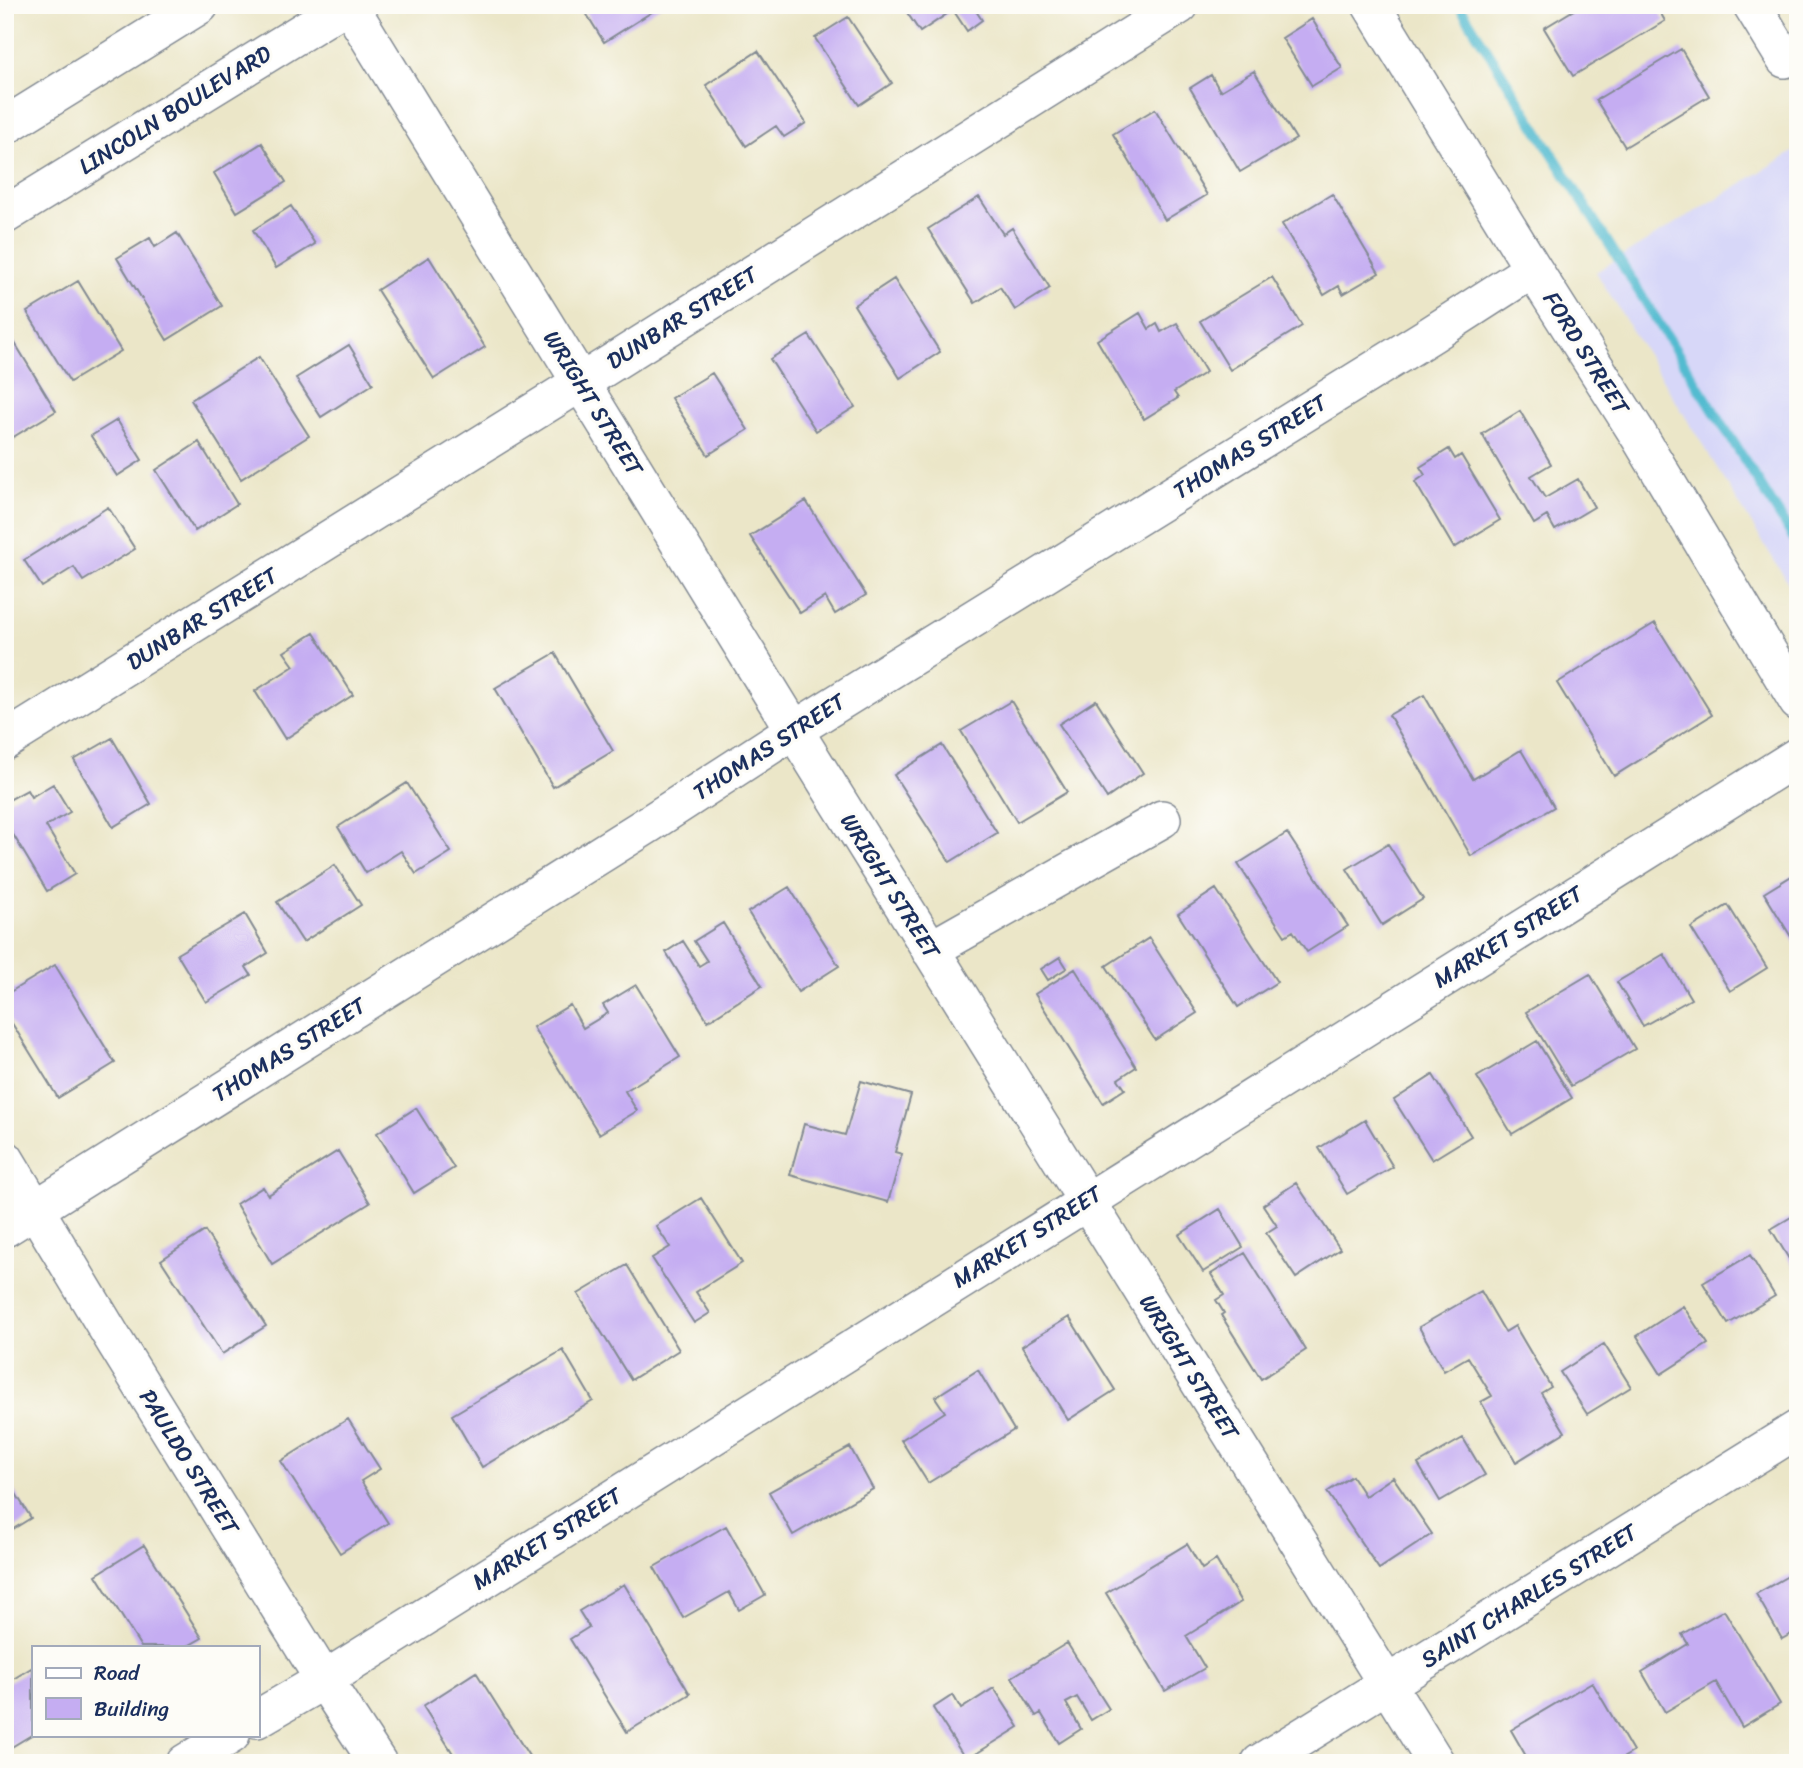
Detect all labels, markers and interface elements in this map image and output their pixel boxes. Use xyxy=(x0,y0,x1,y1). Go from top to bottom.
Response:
street label: LINCOLN BOULEVARD xyxy=(70,34,280,186)
street label: DUNBAR STREET xyxy=(598,254,767,381)
street label: FORD STREET xyxy=(1532,283,1641,424)
street label: WRIGHT STREET xyxy=(532,322,655,485)
street label: THOMAS STREET xyxy=(1165,382,1337,511)
street label: DUNBAR STREET xyxy=(118,555,287,682)
street label: THOMAS STREET xyxy=(684,681,855,812)
street label: WRIGHT STREET xyxy=(829,805,952,968)
street label: MARKET STREET xyxy=(1425,873,1593,1000)
street label: THOMAS STREET xyxy=(204,985,376,1114)
street label: MARKET STREET xyxy=(944,1173,1112,1300)
street label: WRIGHT STREET xyxy=(1128,1286,1251,1449)
street label: PAULDO STREET xyxy=(128,1381,251,1544)
street label: MARKET STREET xyxy=(464,1475,632,1602)
street label: SAINT CHARLES STREET xyxy=(1412,1512,1647,1679)
legend xyxy=(32,1646,259,1736)
text: Road xyxy=(94,1654,141,1692)
text: Building xyxy=(94,1690,170,1728)

